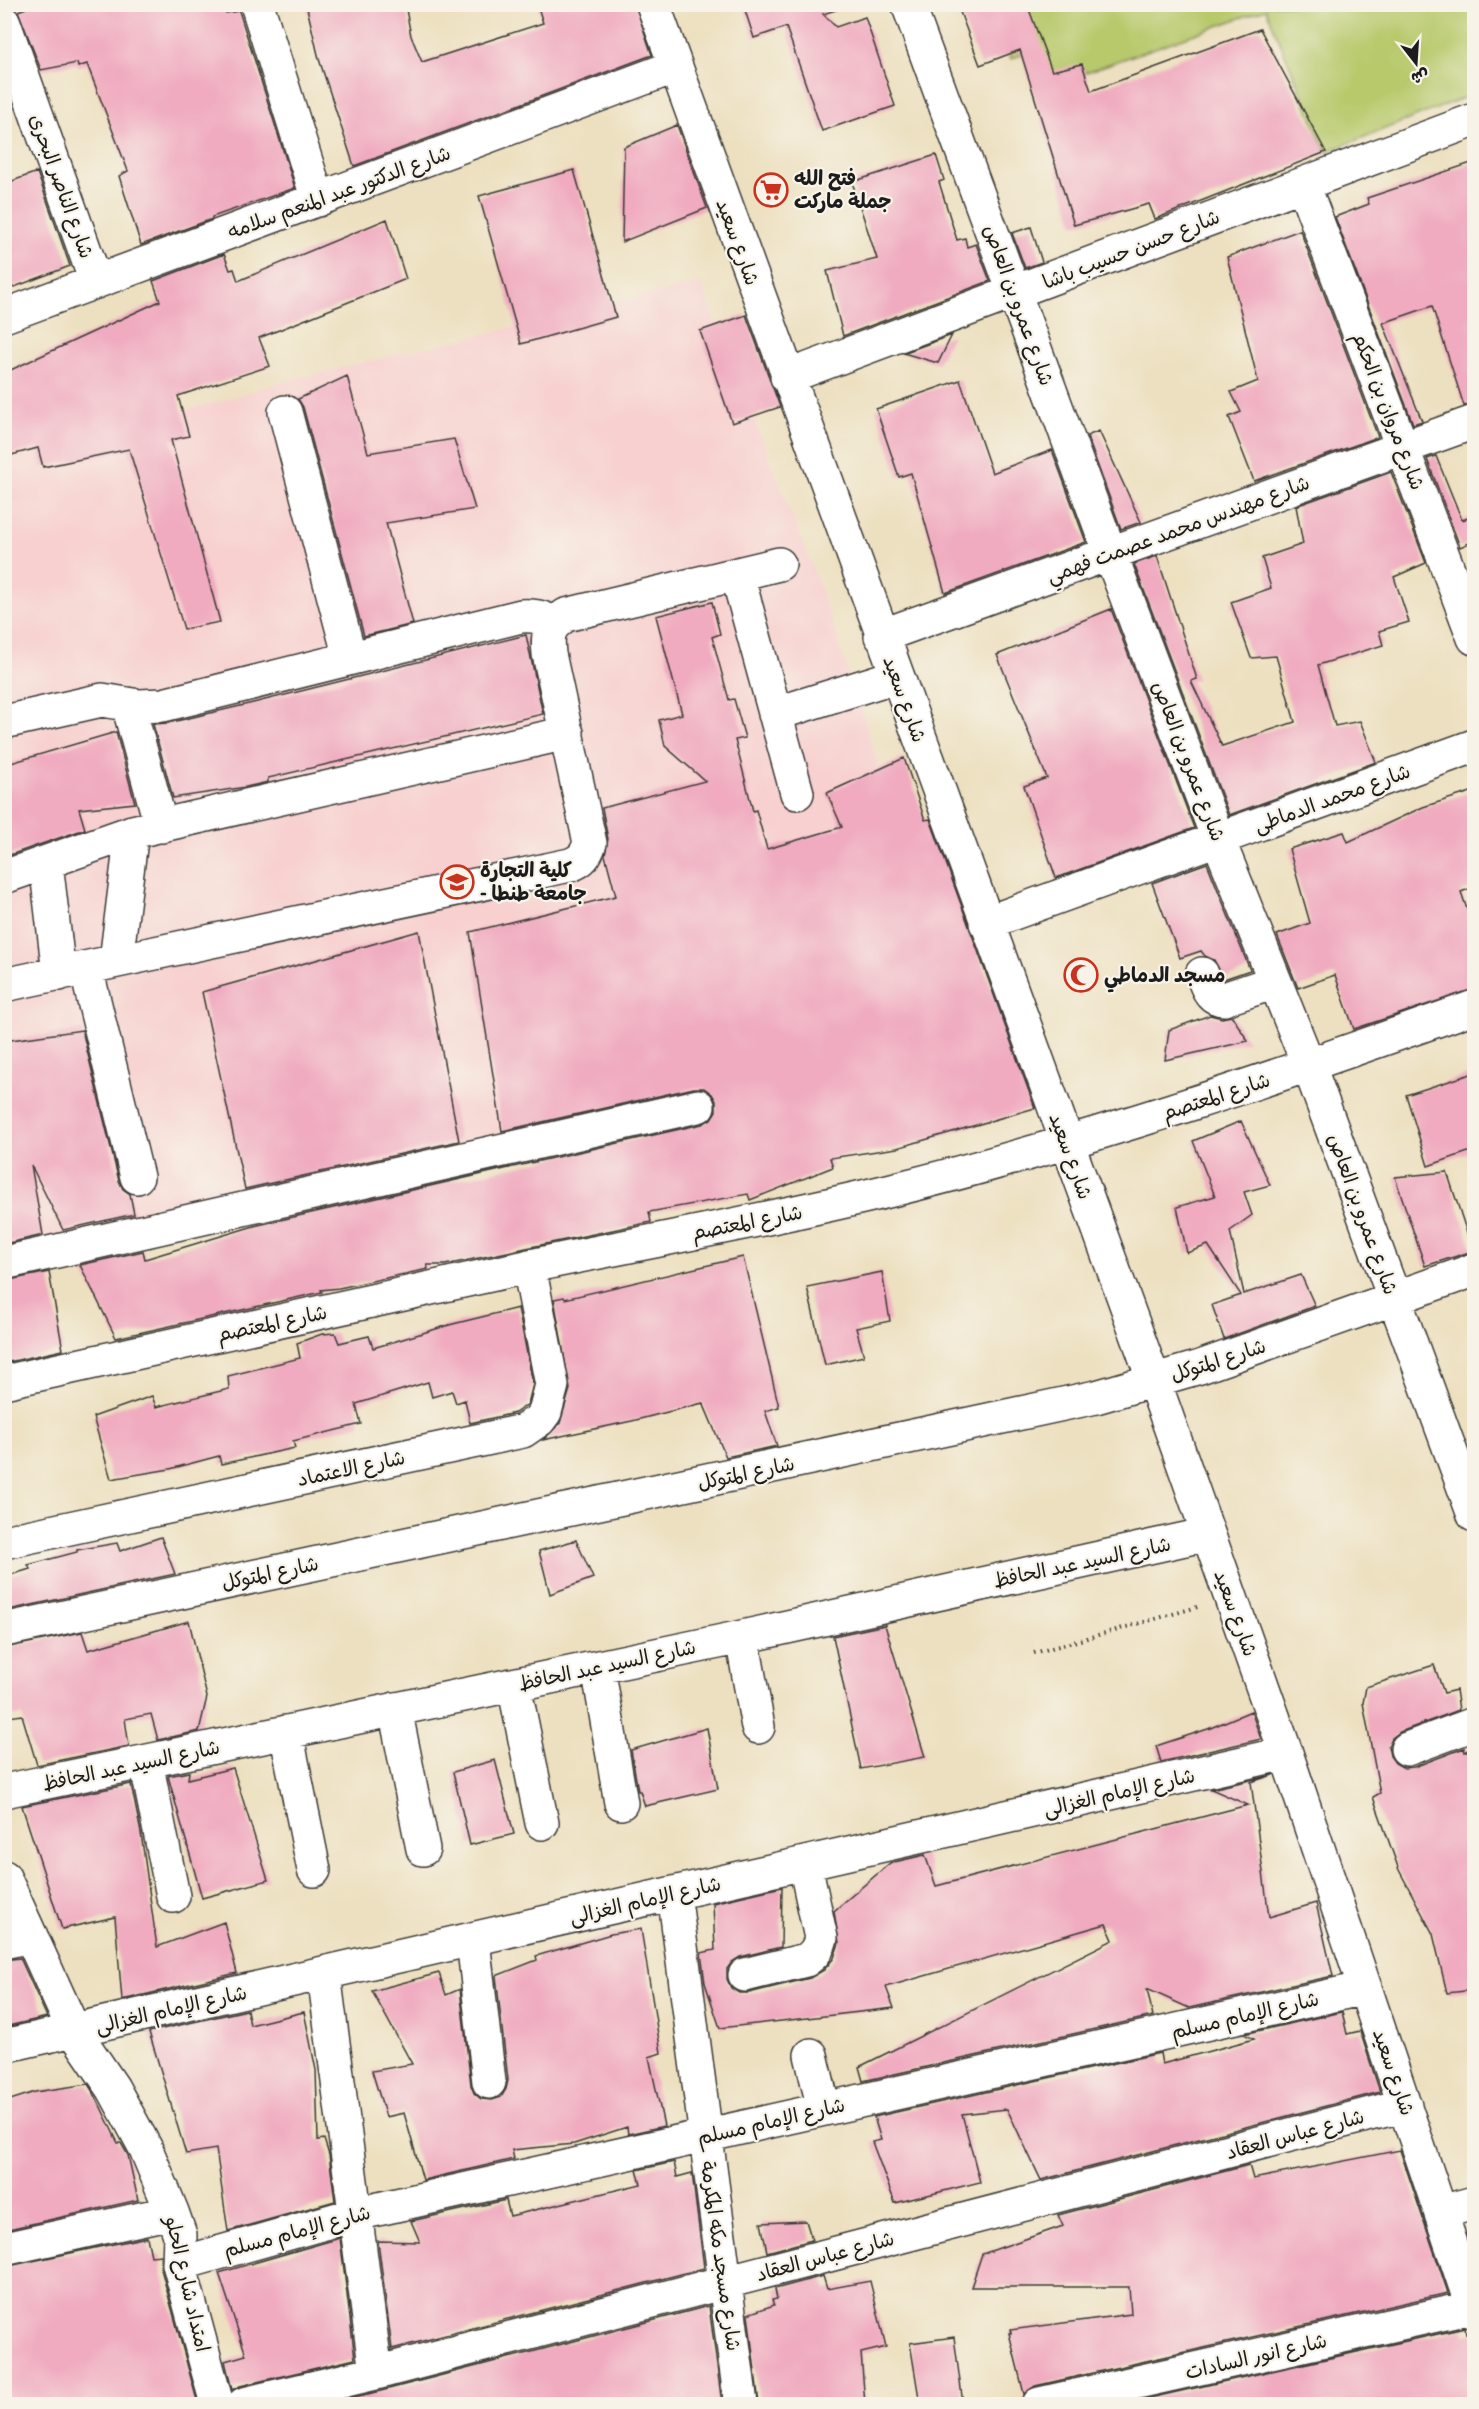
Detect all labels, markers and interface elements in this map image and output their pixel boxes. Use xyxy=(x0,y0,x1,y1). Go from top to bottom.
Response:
north arrow xyxy=(1386,33,1446,93)
text: ش xyxy=(1408,61,1431,89)
street label: شارع الناصر البحرى xyxy=(20,111,98,263)
street label: شارع الدكتور عبد المنعم سلامه xyxy=(224,141,456,248)
place label: فتح الله جملة ماركت xyxy=(794,167,891,218)
supermarket icon: فتح الله جملة ماركت xyxy=(753,172,789,208)
street label: شارع سعيد xyxy=(707,196,764,290)
street label: شارع حسن حسيب باشا xyxy=(1039,205,1225,299)
street label: شارع عمرو بن العاص xyxy=(974,222,1058,390)
street label: شارع مروان بن الحكم xyxy=(1343,329,1429,495)
street label: شارع مهندس محمد عصمت فهمي xyxy=(1044,471,1315,593)
street label: شارع سعيد xyxy=(874,653,931,747)
street label: شارع عمرو بن العاص xyxy=(1143,678,1230,846)
street label: شارع محمد الدماطى xyxy=(1251,760,1415,842)
place label: كلية التجارة - جامعة طنطا xyxy=(480,859,587,910)
school or university icon: كلية التجارة - جامعة طنطا xyxy=(439,864,475,900)
mosque icon: مسجد الدماطي xyxy=(1063,957,1099,993)
place label: مسجد الدماطي xyxy=(1104,964,1225,993)
street label: شارع المعتصم xyxy=(1159,1068,1275,1129)
street label: شارع سعيد xyxy=(1040,1110,1097,1204)
street label: شارع عمرو بن العاص xyxy=(1318,1131,1402,1299)
street label: شارع المعتصم xyxy=(690,1201,805,1249)
street label: شارع المعتصم xyxy=(215,1301,330,1351)
street label: شارع المتوكل xyxy=(1168,1334,1270,1391)
street label: شارع الاعتماد xyxy=(295,1446,408,1496)
street label: شارع المتوكل xyxy=(695,1452,798,1500)
street label: شارع السيد عبد الحافظ xyxy=(991,1532,1174,1597)
street label: شارع المتوكل xyxy=(219,1552,322,1600)
street label: شارع سعيد xyxy=(1205,1567,1262,1661)
street label: شارع السيد عبد الحافظ xyxy=(516,1635,699,1700)
street label: شارع السيد عبد الحافظ xyxy=(40,1735,223,1800)
street label: شارع الإمام الغزالى xyxy=(1041,1764,1198,1826)
street label: شارع الإمام الغزالى xyxy=(567,1872,724,1934)
street label: شارع الإمام الغزالى xyxy=(93,1981,250,2043)
street label: شارع الإمام مسلم xyxy=(1169,1987,1322,2049)
street label: شارع سعيد xyxy=(1363,2026,1419,2120)
street label: شارع الإمام مسلم xyxy=(695,2093,848,2155)
street label: شارع عباس العقاد xyxy=(1223,2105,1368,2169)
street label: شارع مسجد مكه المكرمة xyxy=(691,2160,745,2353)
street label: شارع الإمام مسلم xyxy=(221,2201,374,2267)
street label: امتداد شارع الحلو xyxy=(156,2213,214,2355)
street label: شارع عباس العقاد xyxy=(753,2227,898,2291)
street label: شارع انور السادات xyxy=(1183,2329,1330,2389)

